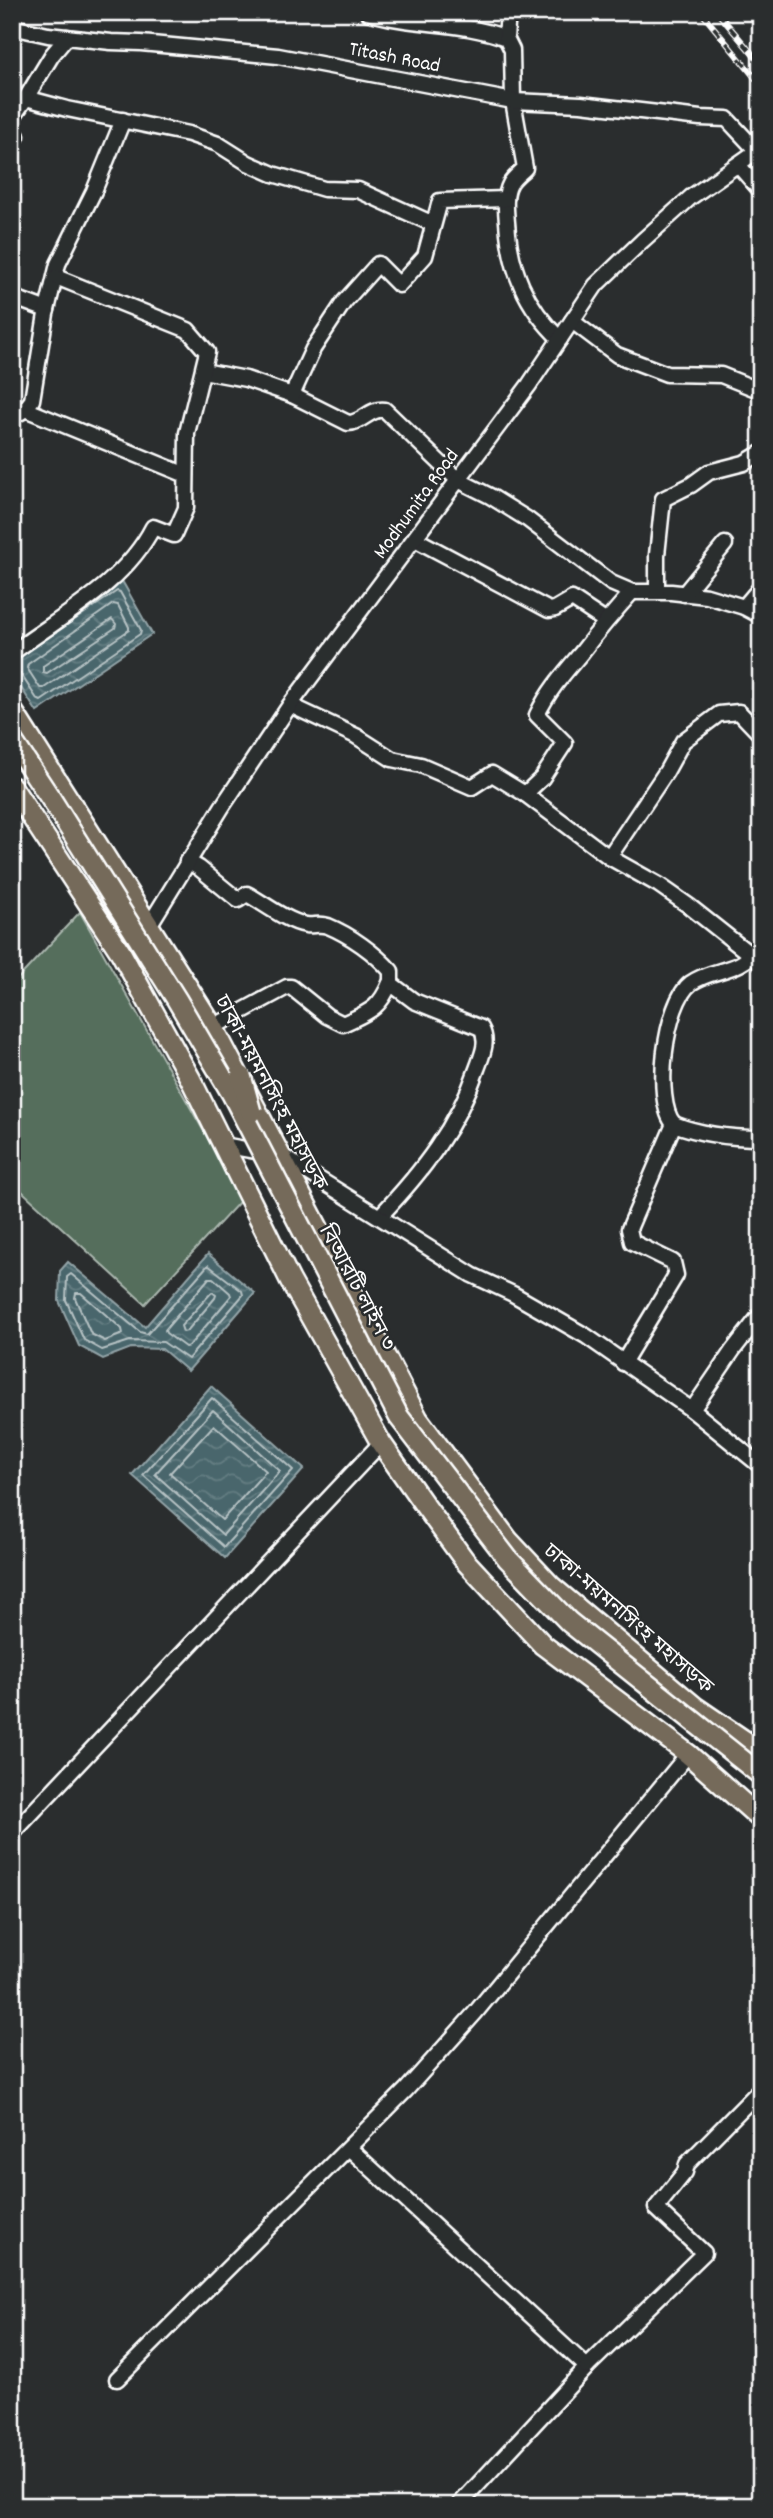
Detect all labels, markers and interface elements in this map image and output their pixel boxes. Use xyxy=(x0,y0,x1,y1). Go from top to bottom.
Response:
street label: Titash Road xyxy=(346,35,443,82)
street label: Modhumita Road xyxy=(367,443,468,566)
street label: ঢাকা-ময়মনসিংহ মহাসড়ক xyxy=(205,990,334,1197)
street label: বিআরটি লাইন ৩ xyxy=(309,1219,401,1357)
street label: ঢাকা-ময়মনসিংহ মহাসড়ক xyxy=(535,1537,719,1703)

